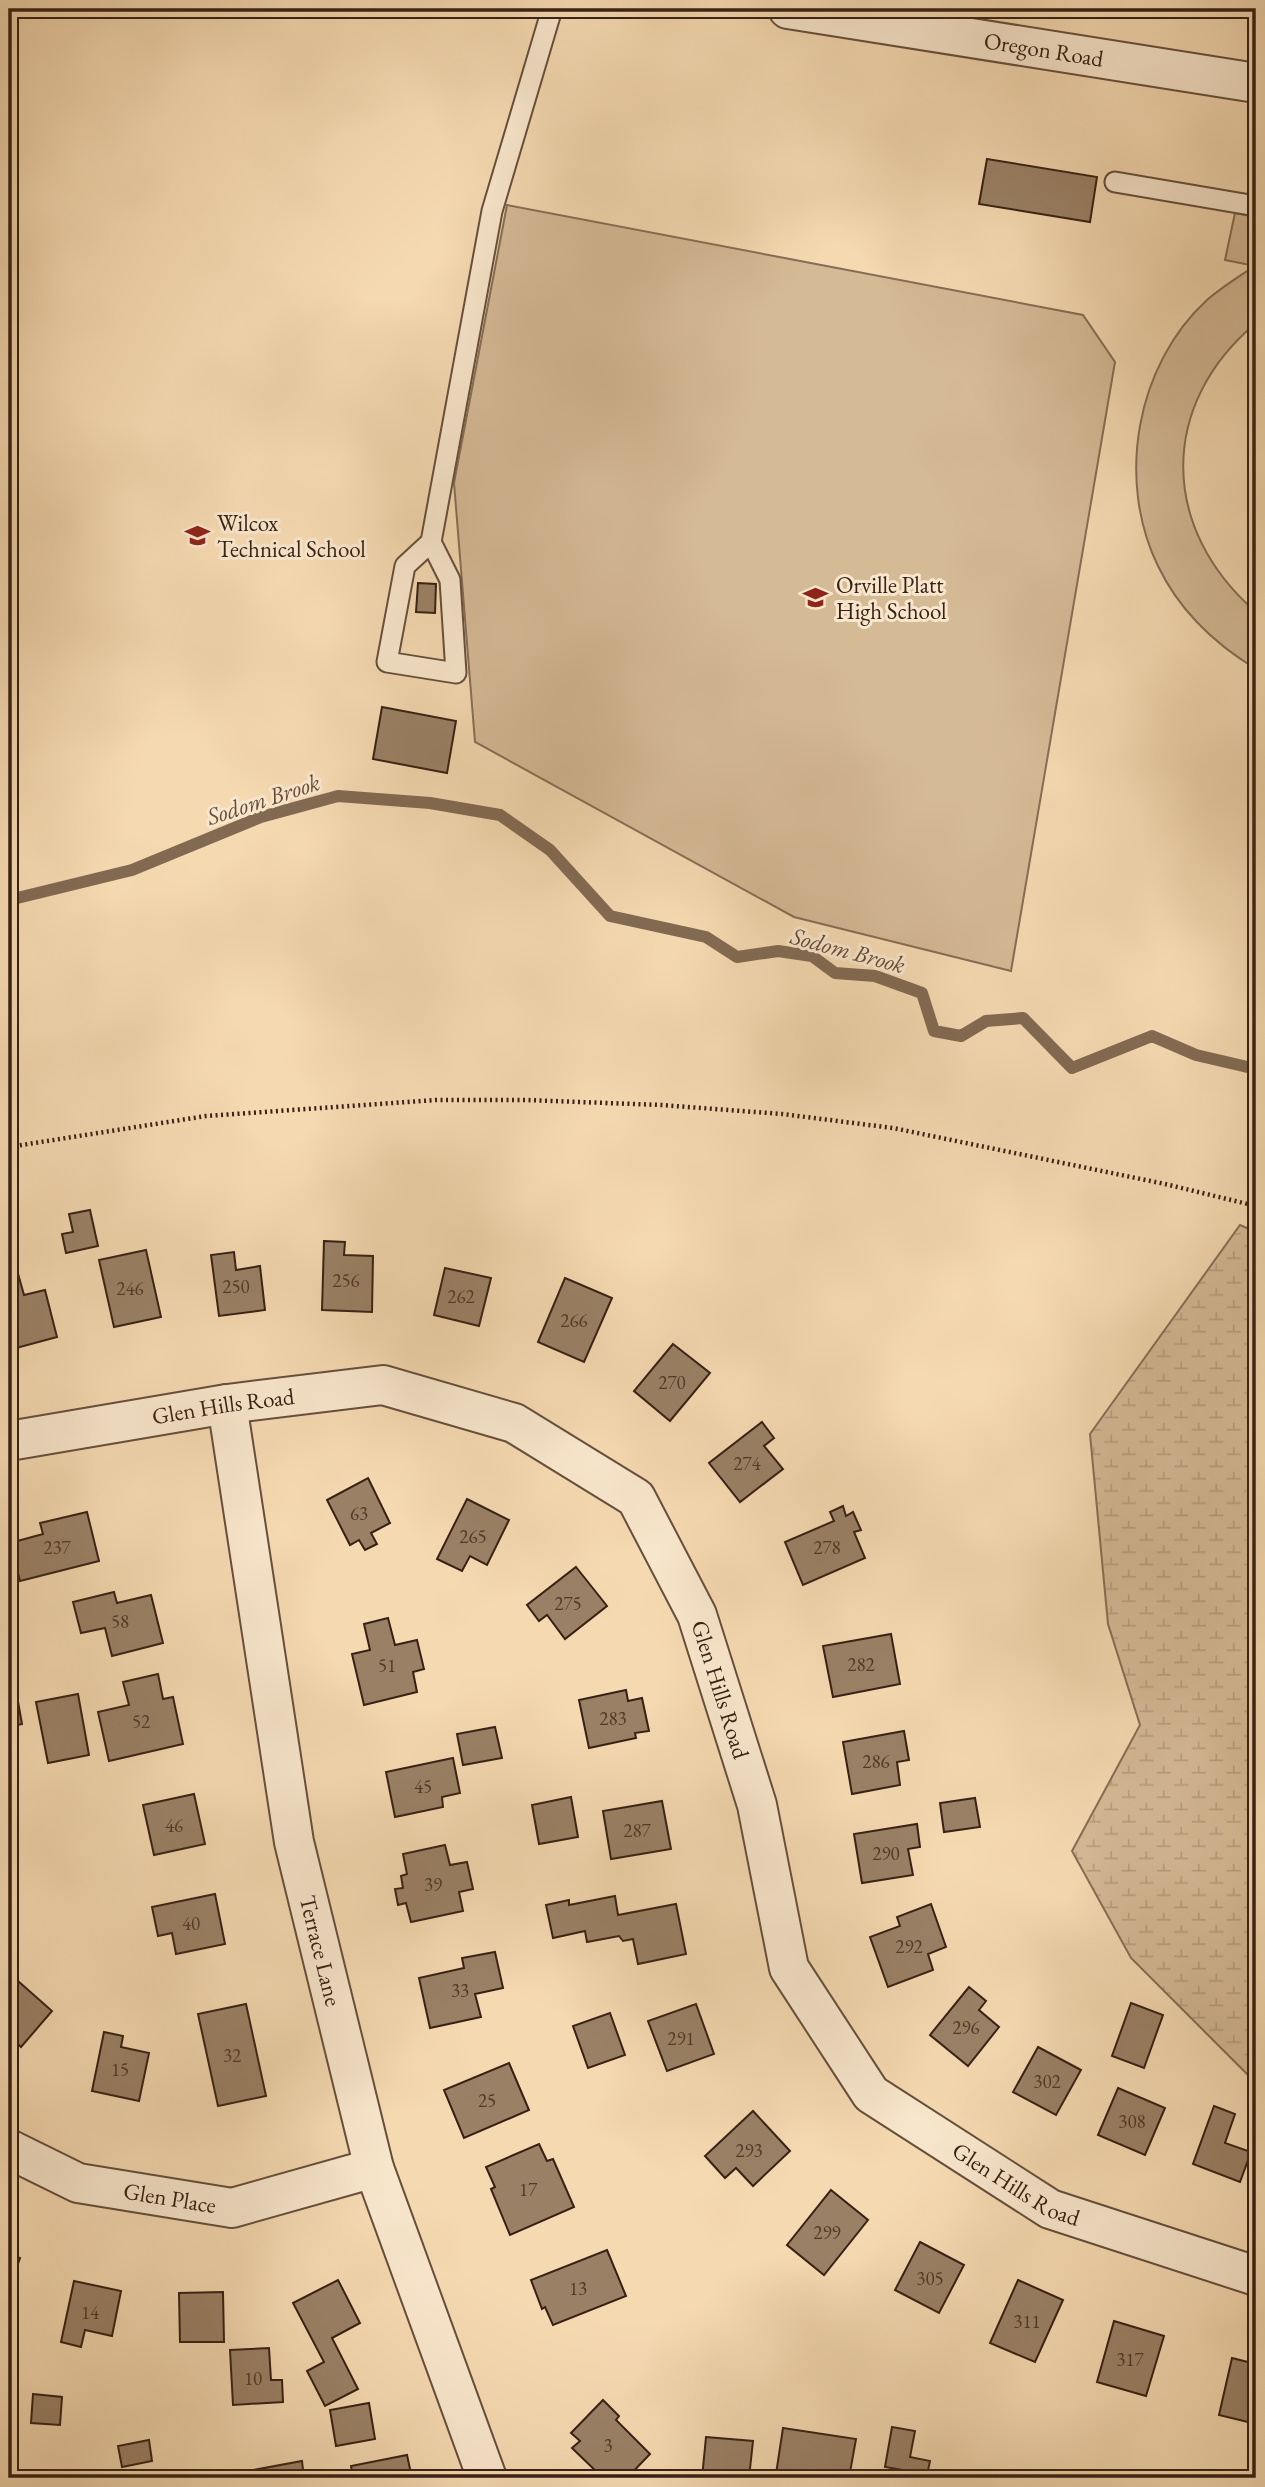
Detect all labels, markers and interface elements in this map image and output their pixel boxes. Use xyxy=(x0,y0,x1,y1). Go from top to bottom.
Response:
street label: Oregon Road xyxy=(982,25,1106,74)
place label: Wilcox Technical School xyxy=(217,508,366,564)
school or university icon: Wilcox Technical School xyxy=(183,522,211,550)
place label: Orville Platt High School xyxy=(836,570,947,626)
school or university icon: Orville Platt High School xyxy=(802,584,830,612)
water label: Sodom Brook xyxy=(202,766,324,832)
water label: Sodom Brook xyxy=(786,920,909,980)
house number: 256 xyxy=(332,1268,360,1293)
house number: 250 xyxy=(222,1274,250,1299)
house number: 246 xyxy=(116,1276,144,1301)
house number: 262 xyxy=(447,1284,475,1309)
house number: 266 xyxy=(560,1308,588,1333)
house number: 270 xyxy=(658,1370,686,1395)
street label: Glen Hills Road xyxy=(150,1381,296,1431)
house number: 274 xyxy=(733,1451,762,1476)
house number: 63 xyxy=(350,1501,368,1526)
house number: 265 xyxy=(459,1524,487,1549)
house number: 237 xyxy=(43,1535,72,1560)
house number: 278 xyxy=(813,1535,841,1560)
house number: 275 xyxy=(554,1591,582,1616)
house number: 58 xyxy=(111,1609,129,1634)
street label: Glen Hills Road xyxy=(685,1617,757,1763)
house number: 282 xyxy=(847,1652,875,1677)
house number: 51 xyxy=(378,1653,396,1678)
house number: 283 xyxy=(599,1706,627,1731)
house number: 52 xyxy=(132,1709,150,1734)
house number: 286 xyxy=(862,1749,890,1774)
house number: 45 xyxy=(414,1774,432,1799)
house number: 46 xyxy=(165,1813,183,1838)
house number: 287 xyxy=(623,1818,652,1843)
house number: 290 xyxy=(872,1841,900,1866)
house number: 39 xyxy=(424,1872,442,1897)
street label: Terrace Lane xyxy=(293,1892,349,2009)
house number: 40 xyxy=(182,1911,200,1936)
house number: 292 xyxy=(895,1934,923,1959)
house number: 33 xyxy=(451,1978,469,2003)
house number: 296 xyxy=(952,2015,980,2040)
house number: 291 xyxy=(667,2026,695,2051)
house number: 32 xyxy=(223,2043,241,2068)
house number: 15 xyxy=(111,2057,129,2082)
house number: 302 xyxy=(1033,2069,1061,2094)
house number: 25 xyxy=(478,2088,496,2113)
house number: 308 xyxy=(1118,2109,1146,2134)
street label: Glen Hills Road xyxy=(947,2135,1084,2233)
house number: 293 xyxy=(735,2138,763,2163)
street label: Glen Place xyxy=(121,2176,218,2220)
house number: 17 xyxy=(519,2177,538,2202)
house number: 299 xyxy=(813,2220,841,2245)
house number: 305 xyxy=(916,2266,944,2291)
house number: 13 xyxy=(569,2276,587,2301)
house number: 14 xyxy=(81,2300,100,2325)
house number: 311 xyxy=(1013,2309,1041,2334)
house number: 317 xyxy=(1116,2347,1145,2372)
house number: 10 xyxy=(244,2366,262,2391)
house number: 3 xyxy=(603,2433,613,2458)

